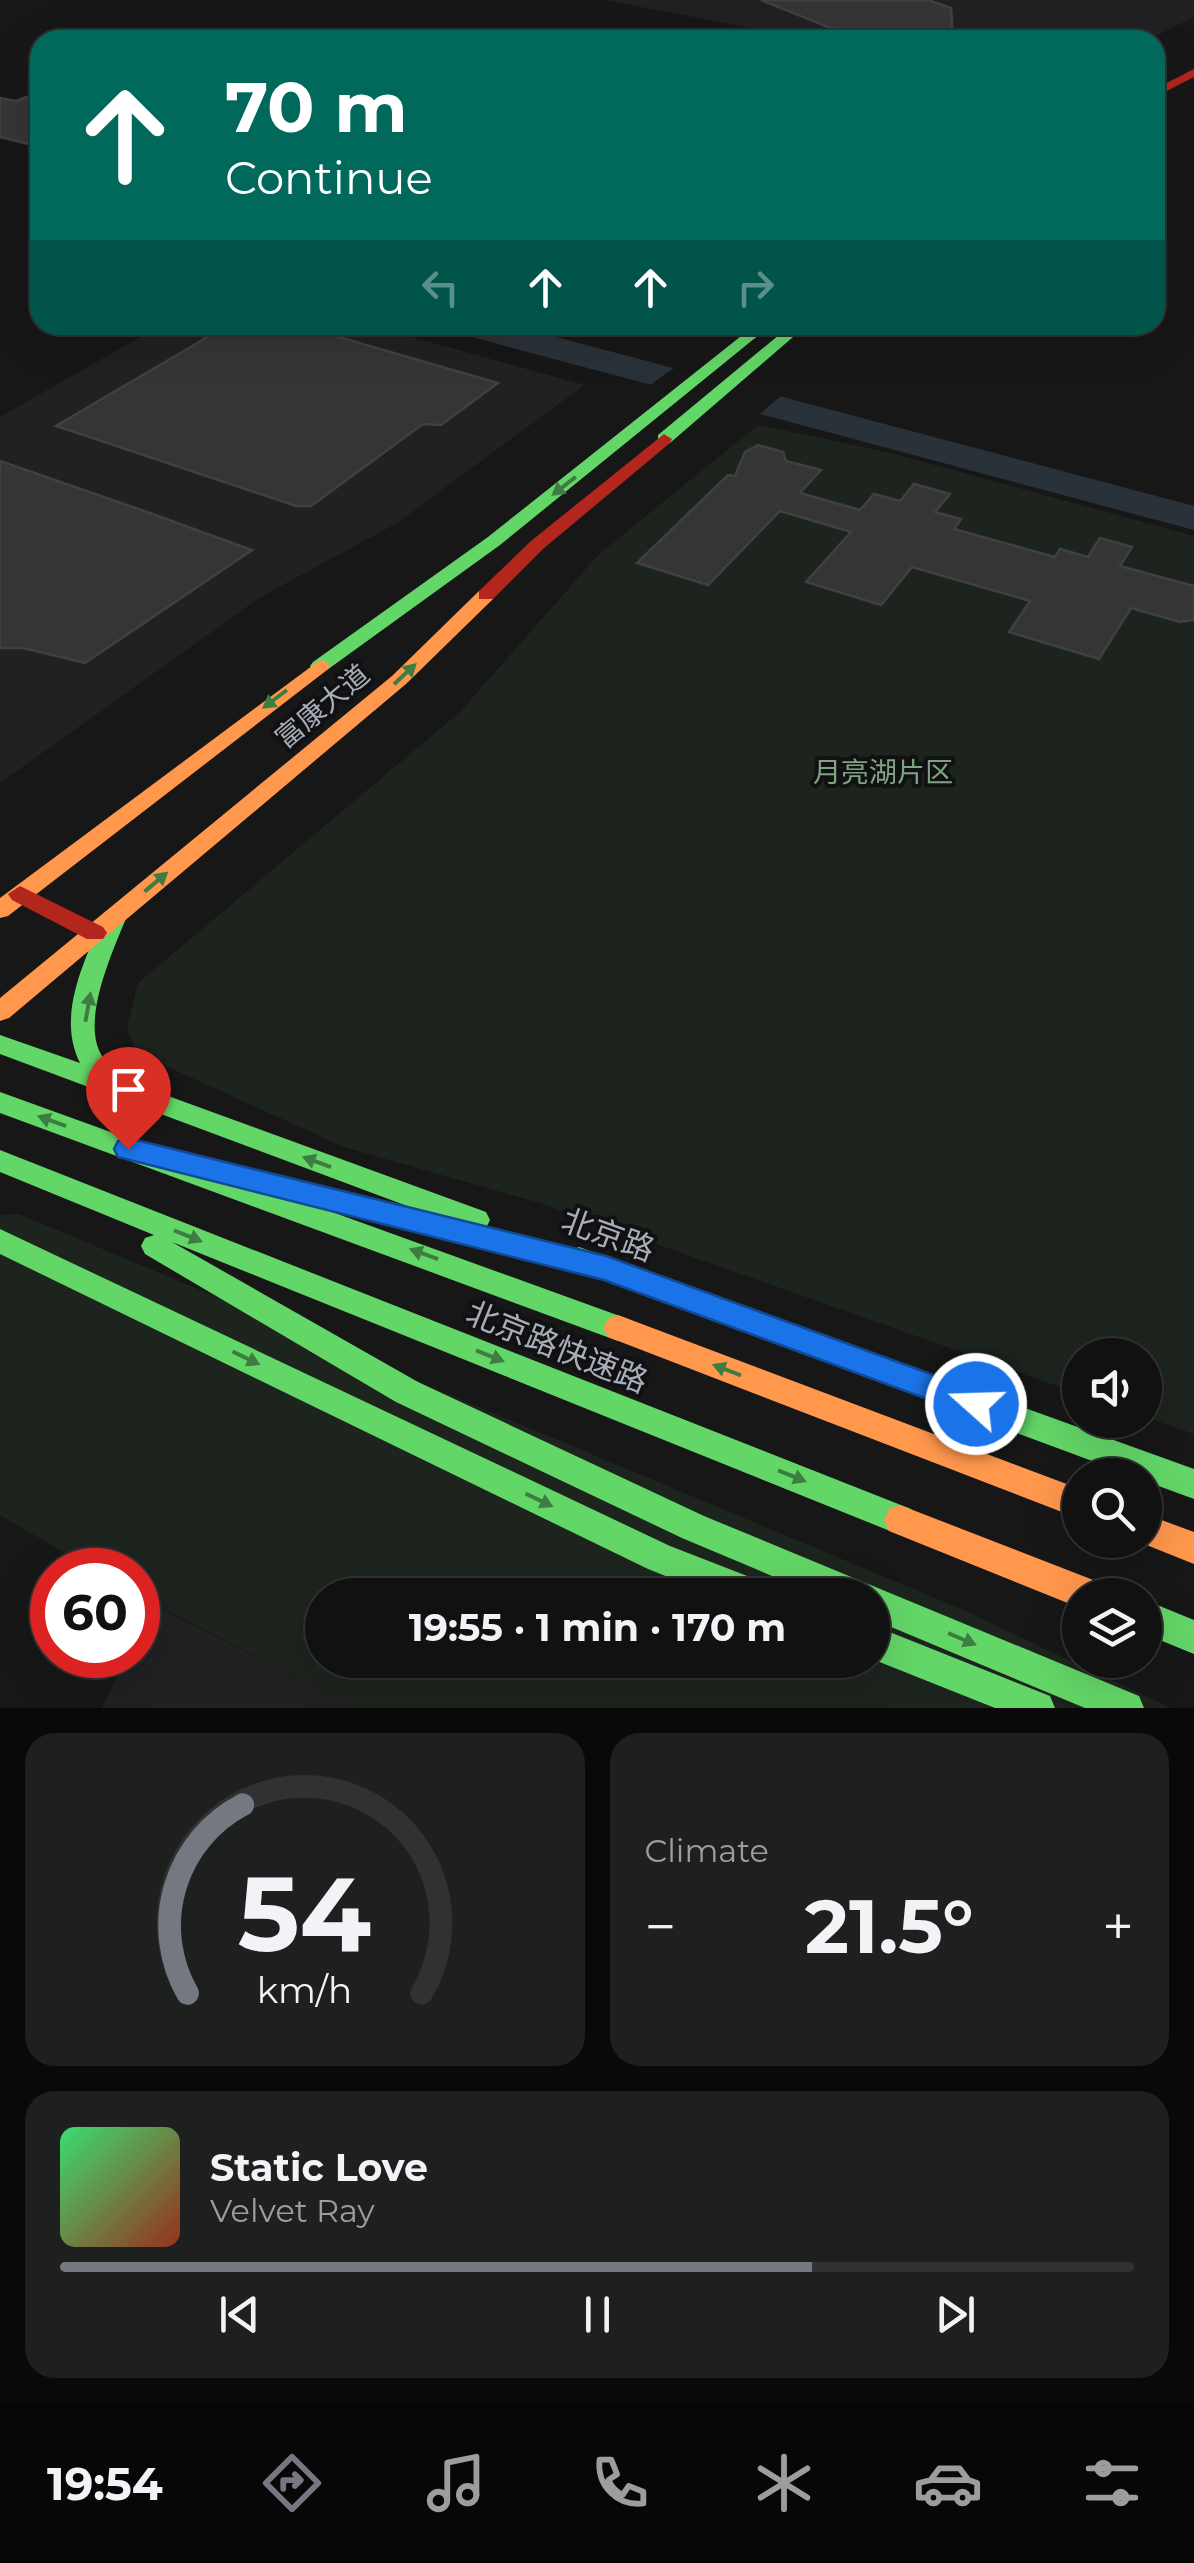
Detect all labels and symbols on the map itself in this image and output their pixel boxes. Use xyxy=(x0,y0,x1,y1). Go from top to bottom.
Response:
one-way arrow xyxy=(552,475,578,496)
street label: 富康大道 xyxy=(268,657,376,755)
one-way arrow xyxy=(393,663,417,686)
one-way arrow xyxy=(262,688,287,709)
park label: 月亮湖片区 xyxy=(813,755,953,789)
one-way arrow xyxy=(143,872,168,893)
one-way arrow xyxy=(81,991,96,1022)
pin xyxy=(86,1047,171,1150)
one-way arrow xyxy=(36,1113,66,1128)
one-way arrow xyxy=(302,1153,332,1169)
street label: 北京路 xyxy=(556,1200,660,1269)
one-way arrow xyxy=(173,1228,203,1244)
one-way arrow xyxy=(408,1246,438,1261)
street label: 北京路快速路 xyxy=(461,1292,654,1401)
one-way arrow xyxy=(475,1348,505,1364)
one-way arrow xyxy=(232,1350,261,1367)
position arrow xyxy=(924,1352,1028,1456)
one-way arrow xyxy=(712,1361,742,1377)
one-way arrow xyxy=(777,1469,807,1485)
one-way arrow xyxy=(524,1491,553,1508)
speed limit sign: 60 xyxy=(30,1548,160,1678)
one-way arrow xyxy=(948,1632,978,1648)

